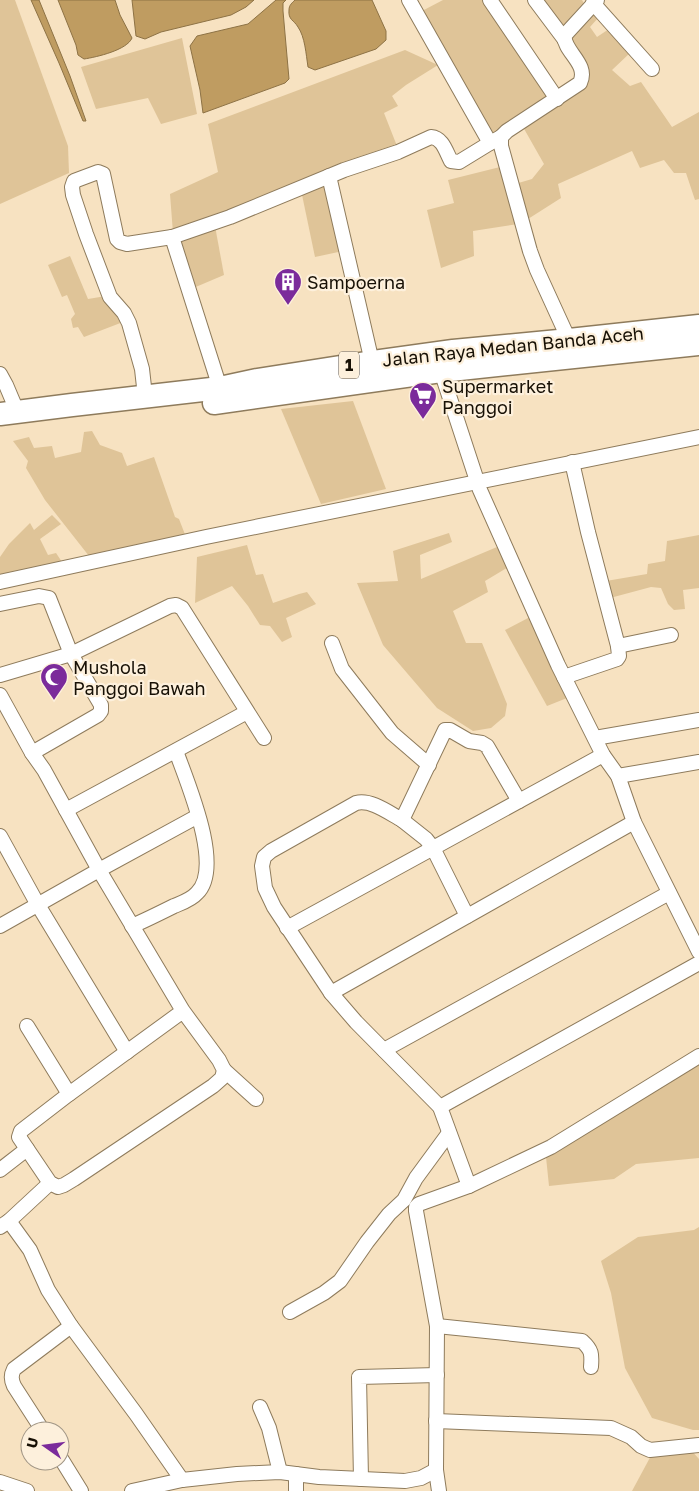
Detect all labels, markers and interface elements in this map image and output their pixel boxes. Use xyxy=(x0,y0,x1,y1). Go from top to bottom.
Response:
building icon: Sampoerna xyxy=(273,267,303,306)
place label: Sampoerna xyxy=(307,271,405,293)
street label: Jalan Raya Medan Banda Aceh xyxy=(381,321,645,371)
road number: 1 xyxy=(339,352,359,378)
place label: Supermarket Panggoi xyxy=(442,375,554,418)
supermarket icon: Supermarket Panggoi xyxy=(408,381,438,420)
place label: Mushola Panggoi Bawah xyxy=(73,656,206,699)
mosque icon: Mushola Panggoi Bawah xyxy=(39,662,69,701)
north arrow xyxy=(20,1421,70,1471)
text: U xyxy=(22,1436,41,1450)

